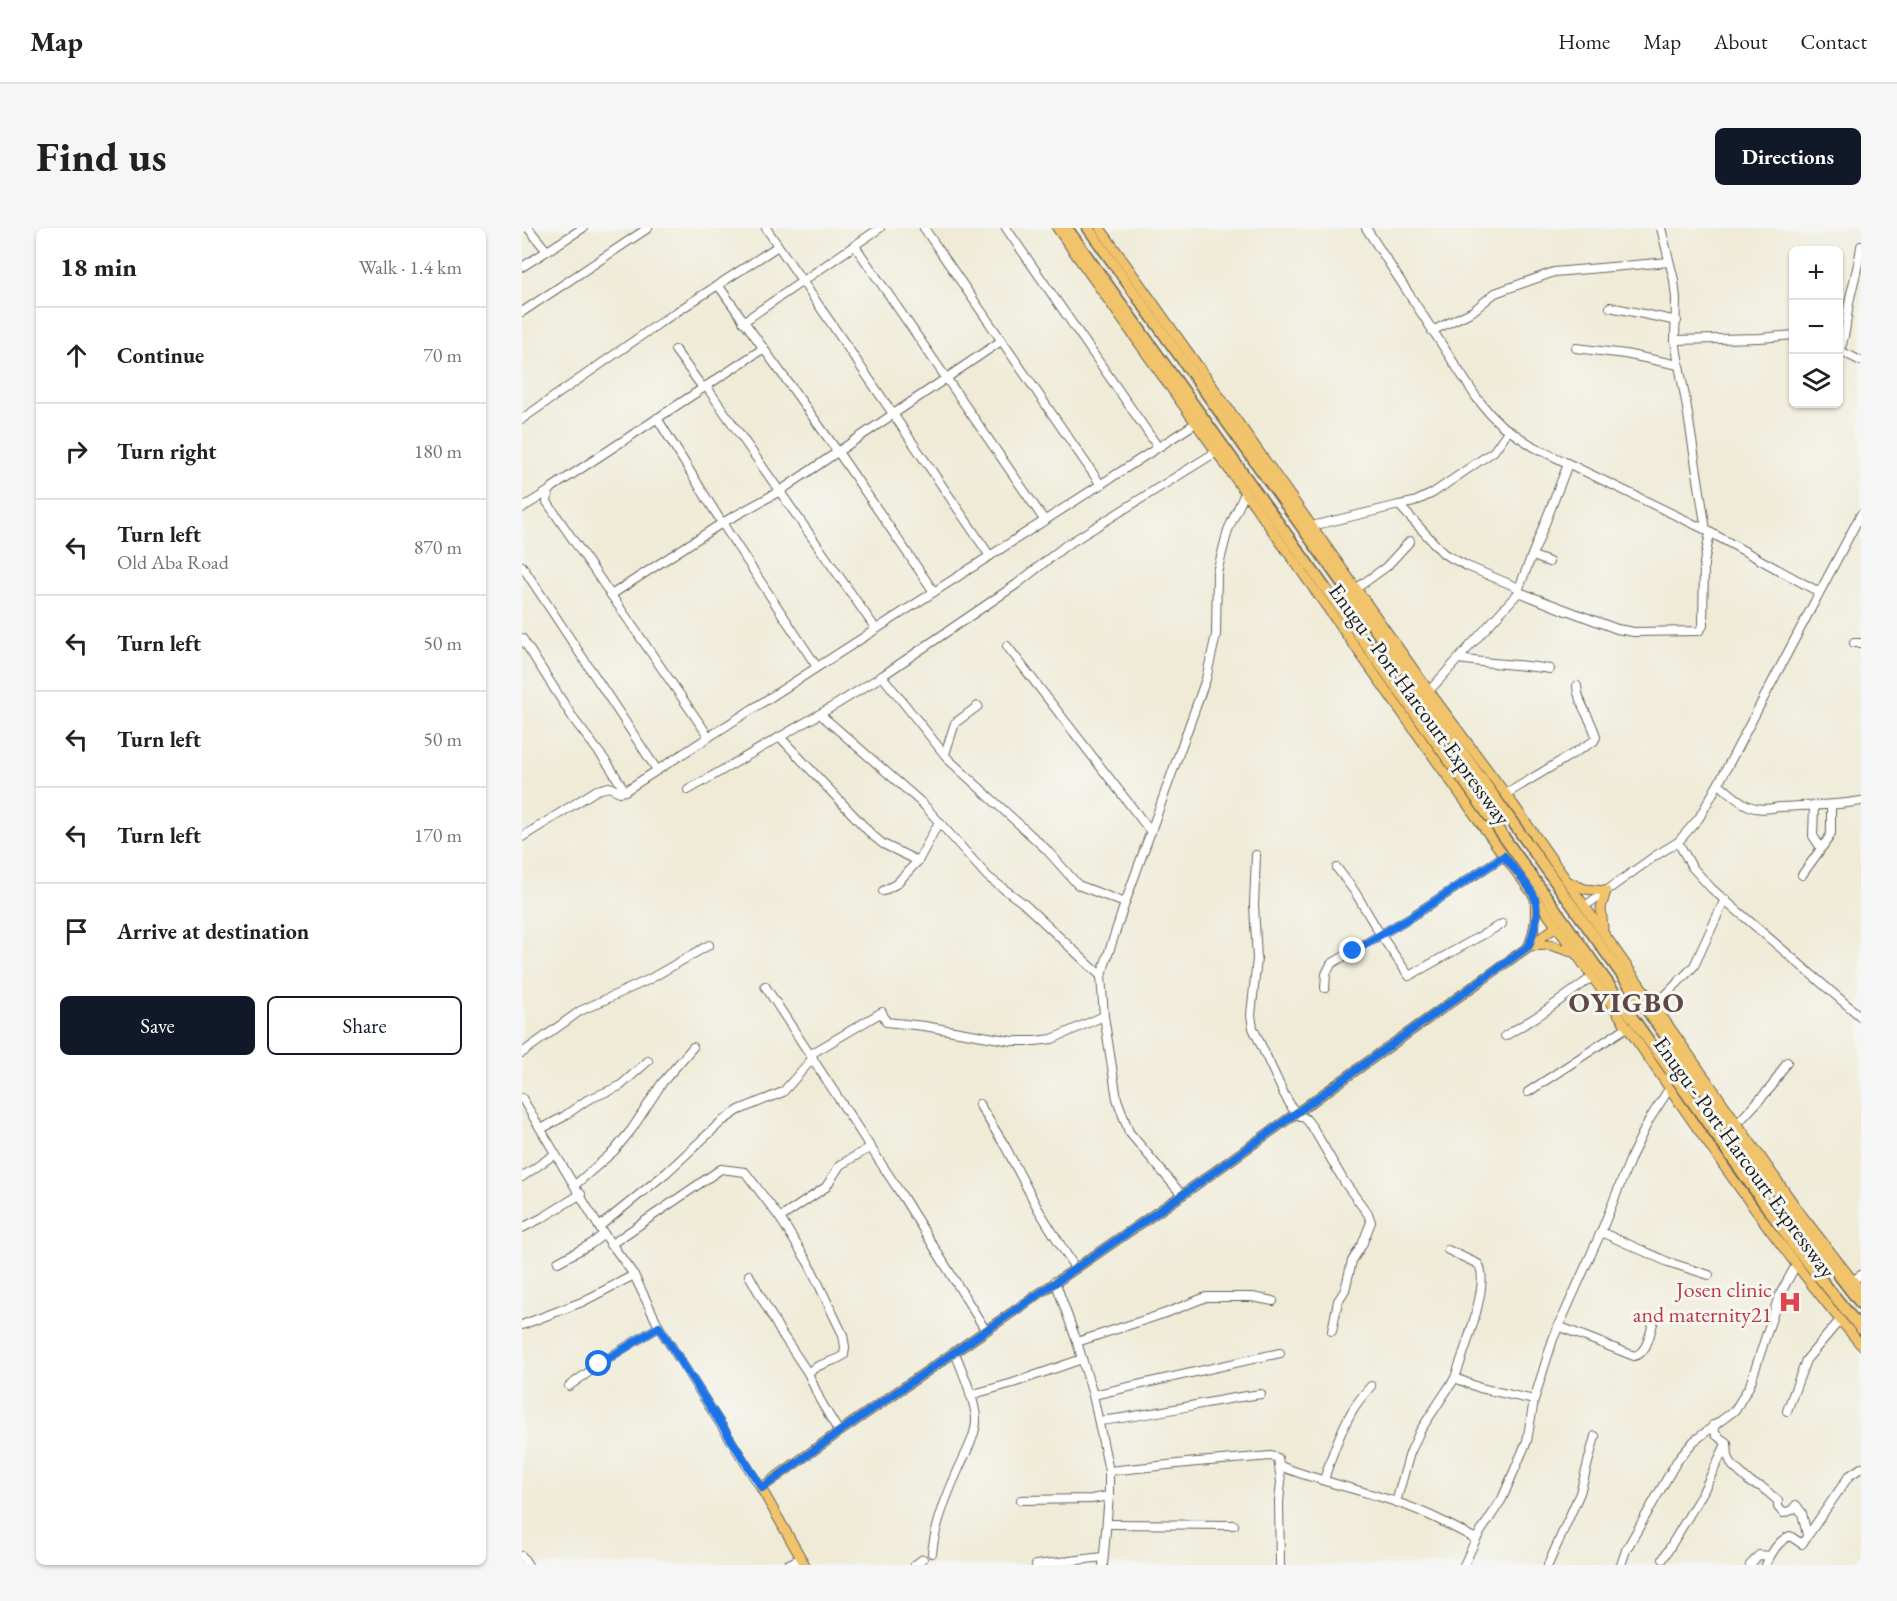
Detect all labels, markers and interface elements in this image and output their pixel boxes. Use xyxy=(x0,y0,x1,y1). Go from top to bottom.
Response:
text: Map xyxy=(30,23,83,59)
text: Home xyxy=(1558,28,1610,55)
text: Map xyxy=(1643,28,1681,55)
text: About xyxy=(1714,28,1767,55)
text: Contact xyxy=(1800,28,1867,55)
button: Directions xyxy=(1715,128,1861,185)
text: Find us xyxy=(36,129,167,184)
map controls xyxy=(1789,246,1843,408)
button: + xyxy=(1789,246,1843,300)
text: 18 min xyxy=(60,250,137,284)
text: Walk · 1.4 km xyxy=(359,254,462,280)
button: − xyxy=(1789,300,1843,354)
icon: ahead xyxy=(60,339,93,372)
text: Continue xyxy=(117,341,204,370)
text: 70 m xyxy=(423,342,462,368)
button: layers xyxy=(1789,354,1843,408)
icon: right xyxy=(60,435,93,468)
text: Turn right xyxy=(117,437,216,466)
text: 180 m xyxy=(414,438,462,464)
text: Turn left xyxy=(117,520,201,549)
icon: left xyxy=(60,531,93,564)
text: 870 m xyxy=(414,534,462,560)
text: Old Aba Road xyxy=(117,549,229,575)
street label: Enugu - Port Harcourt Expressway xyxy=(1322,578,1517,831)
icon: left xyxy=(60,627,93,660)
text: Turn left xyxy=(117,629,201,658)
text: 50 m xyxy=(423,630,462,656)
icon: left xyxy=(60,723,93,756)
text: Turn left xyxy=(117,725,201,754)
text: 50 m xyxy=(423,726,462,752)
icon: left xyxy=(60,819,93,852)
text: Turn left xyxy=(117,821,201,850)
text: 170 m xyxy=(414,822,462,848)
icon: arrive xyxy=(60,915,93,948)
text: Arrive at destination xyxy=(117,917,309,946)
route end xyxy=(1339,937,1365,963)
district label: OYIGBO xyxy=(1569,984,1685,1020)
button: Save xyxy=(60,996,255,1055)
button: Share xyxy=(267,996,462,1055)
street label: Enugu - Port Harcourt Expressway xyxy=(1647,1031,1842,1284)
place label: Josen clinic and maternity21 xyxy=(1633,1275,1772,1329)
hospital icon: Josen clinic and maternity21 xyxy=(1777,1289,1803,1315)
route start xyxy=(585,1350,611,1376)

